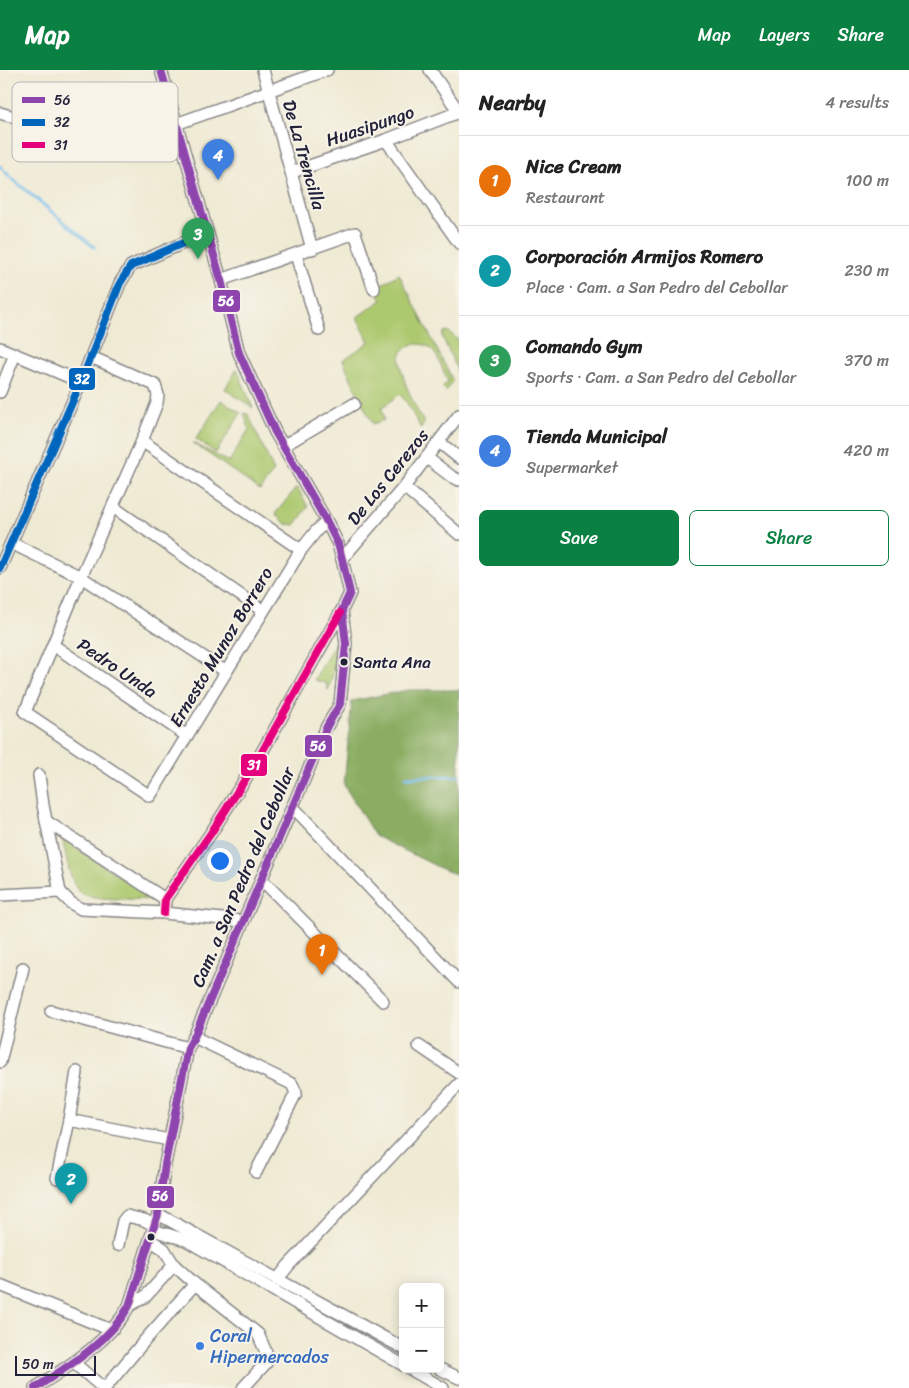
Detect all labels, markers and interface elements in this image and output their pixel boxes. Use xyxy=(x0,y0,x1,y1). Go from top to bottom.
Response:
text: Map xyxy=(25,14,69,56)
text: Map xyxy=(698,19,731,51)
text: Layers xyxy=(759,19,810,51)
text: Share xyxy=(838,19,884,51)
legend xyxy=(12,82,178,162)
text: Nearby xyxy=(479,84,545,122)
text: 56 xyxy=(54,88,71,113)
text: 4 results xyxy=(825,88,889,117)
street label: De La Trencilla xyxy=(273,96,335,215)
street label: Huasipungo xyxy=(321,96,419,156)
text: 32 xyxy=(54,110,70,135)
text: 31 xyxy=(54,133,68,158)
pin: 4 xyxy=(202,139,234,180)
text: Nice Cream xyxy=(526,150,622,183)
text: 1 xyxy=(492,166,498,195)
text: 100 m xyxy=(845,166,889,195)
text: Restaurant xyxy=(526,183,605,212)
pin: 3 xyxy=(182,218,214,259)
text: Corporación Armijos Romero xyxy=(526,240,763,273)
text: 2 xyxy=(490,256,500,285)
text: 230 m xyxy=(844,256,889,285)
text: Place · Cam. a San Pedro del Cebollar xyxy=(526,273,788,302)
line badge: 56 xyxy=(212,289,241,313)
text: 56 xyxy=(218,289,234,314)
text: Comando Gym xyxy=(526,330,643,363)
text: 3 xyxy=(491,346,499,375)
text: 370 m xyxy=(845,346,889,375)
text: Sports · Cam. a San Pedro del Cebollar xyxy=(526,363,796,392)
line badge: 32 xyxy=(68,367,96,391)
text: 32 xyxy=(73,367,91,392)
text: Tienda Municipal xyxy=(526,420,667,453)
street label: De Los Cerezos xyxy=(339,421,438,533)
text: 4 xyxy=(490,436,500,465)
text: 420 m xyxy=(843,436,889,465)
text: Supermarket xyxy=(526,453,618,482)
button: Save xyxy=(479,510,679,566)
button: Share xyxy=(689,510,889,566)
street label: Ernesto Munoz Borrero xyxy=(160,561,282,733)
street label: Pedro Unda xyxy=(70,629,164,707)
place label: Santa Ana xyxy=(353,647,431,677)
marker: Santa Ana xyxy=(339,657,349,667)
line badge: 56 xyxy=(304,734,333,758)
text: 56 xyxy=(310,734,326,759)
line badge: 31 xyxy=(240,753,268,777)
text: 31 xyxy=(246,753,261,778)
street label: Cam. a San Pedro del Cebollar xyxy=(182,760,305,992)
your location xyxy=(207,848,233,874)
pin: 1 xyxy=(306,934,338,975)
pin: 2 xyxy=(55,1163,87,1204)
text: 56 xyxy=(152,1184,168,1209)
line badge: 56 xyxy=(146,1185,175,1209)
unlabelled marker xyxy=(146,1232,156,1242)
map controls xyxy=(399,1283,444,1373)
button: + xyxy=(399,1283,444,1328)
place label: Coral Hipermercados xyxy=(210,1320,329,1373)
button: − xyxy=(399,1328,444,1373)
marker: Coral Hipermercados xyxy=(194,1340,206,1352)
text: 50 m xyxy=(22,1352,54,1377)
scale bar xyxy=(15,1353,96,1376)

